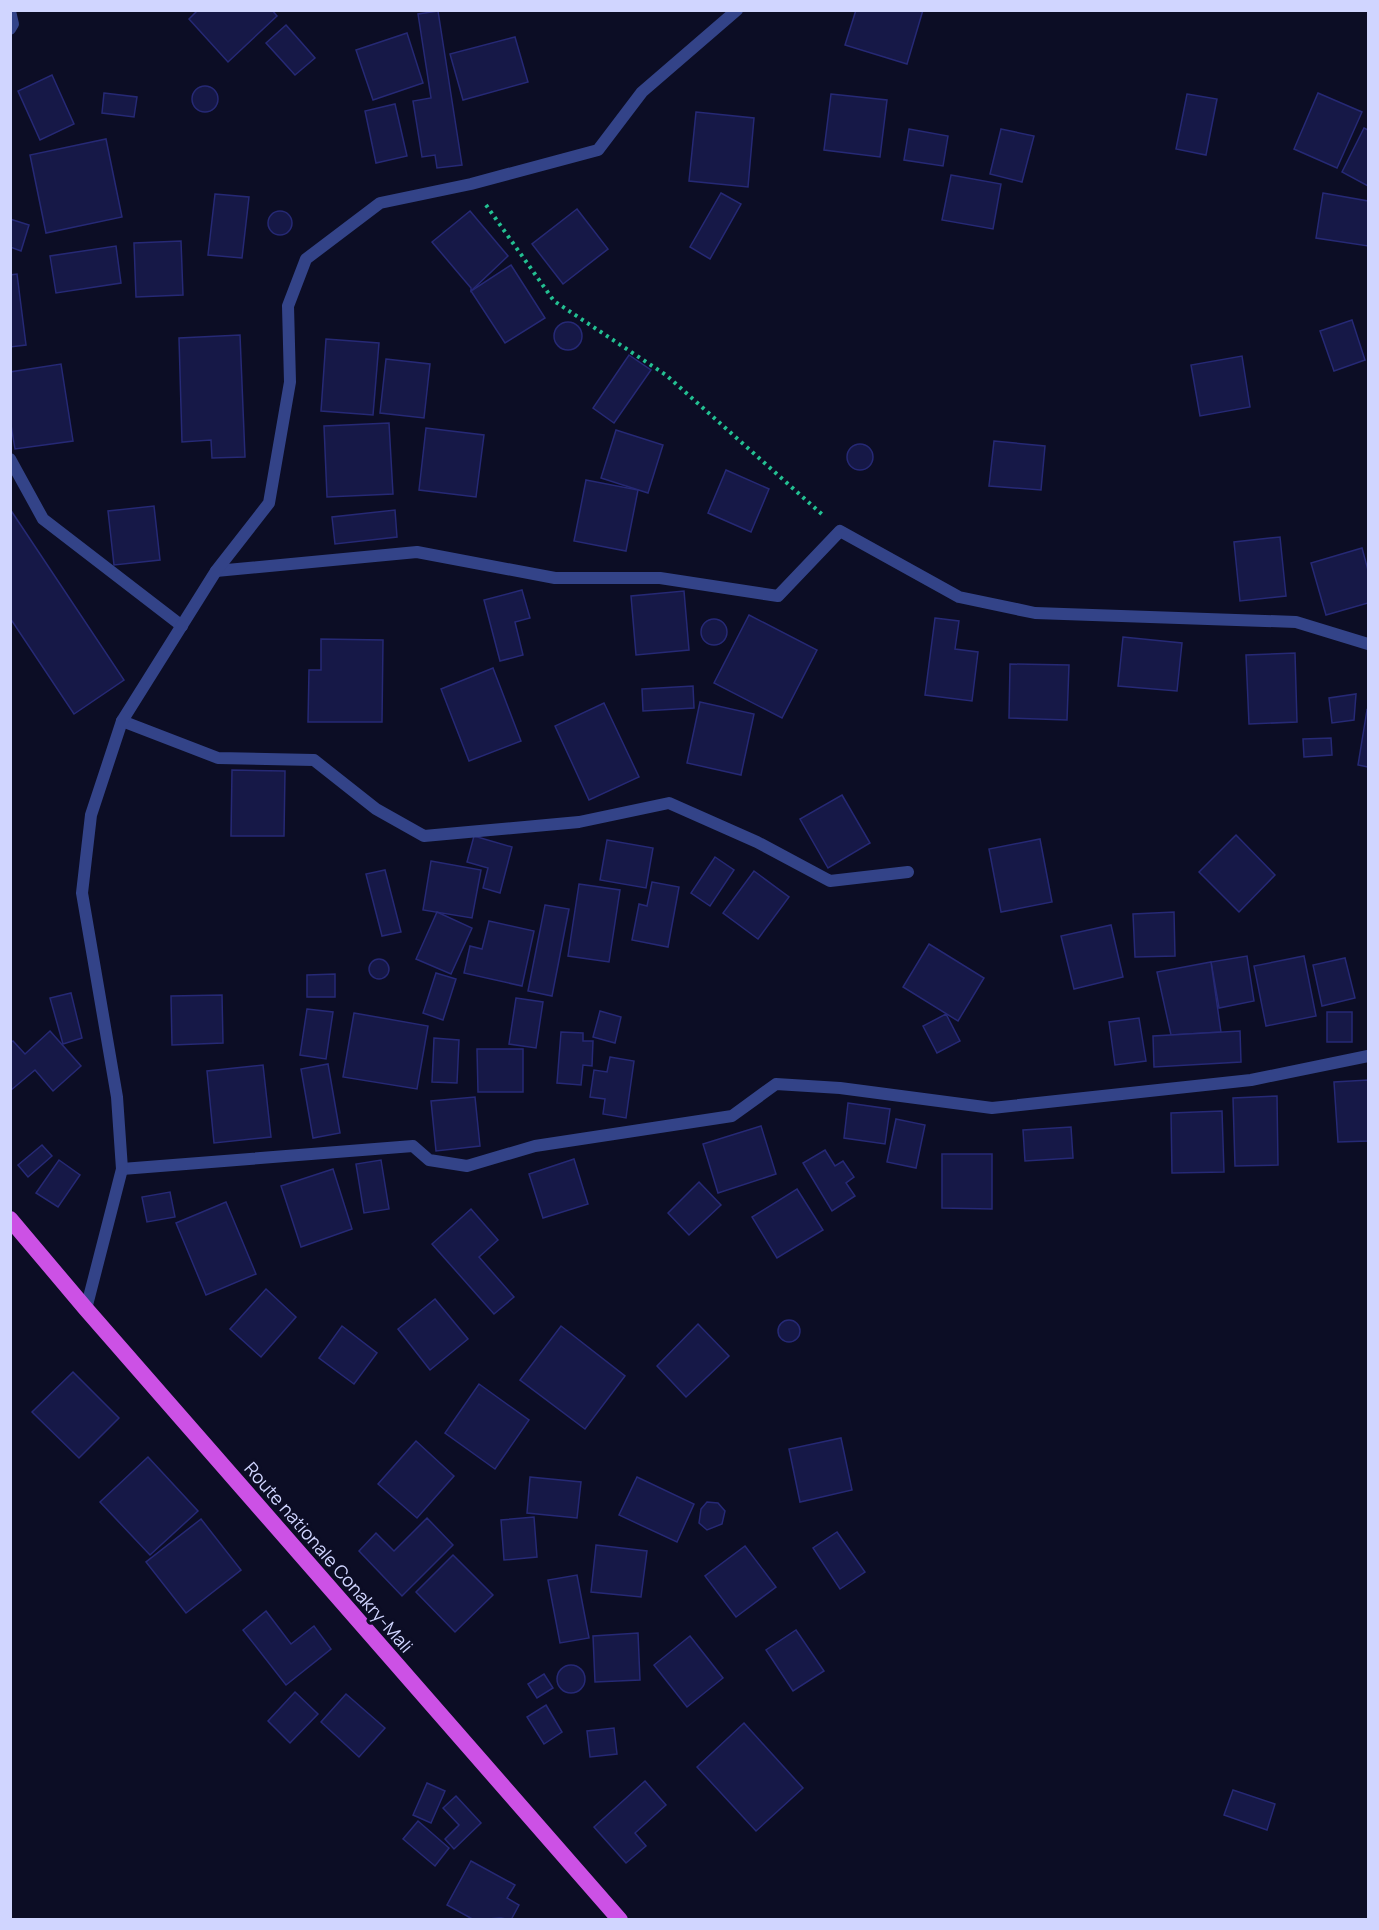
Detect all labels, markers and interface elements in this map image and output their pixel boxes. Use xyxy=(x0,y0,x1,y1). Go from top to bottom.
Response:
street label: Route nationale Conakry-Mali xyxy=(239,1456,419,1658)

